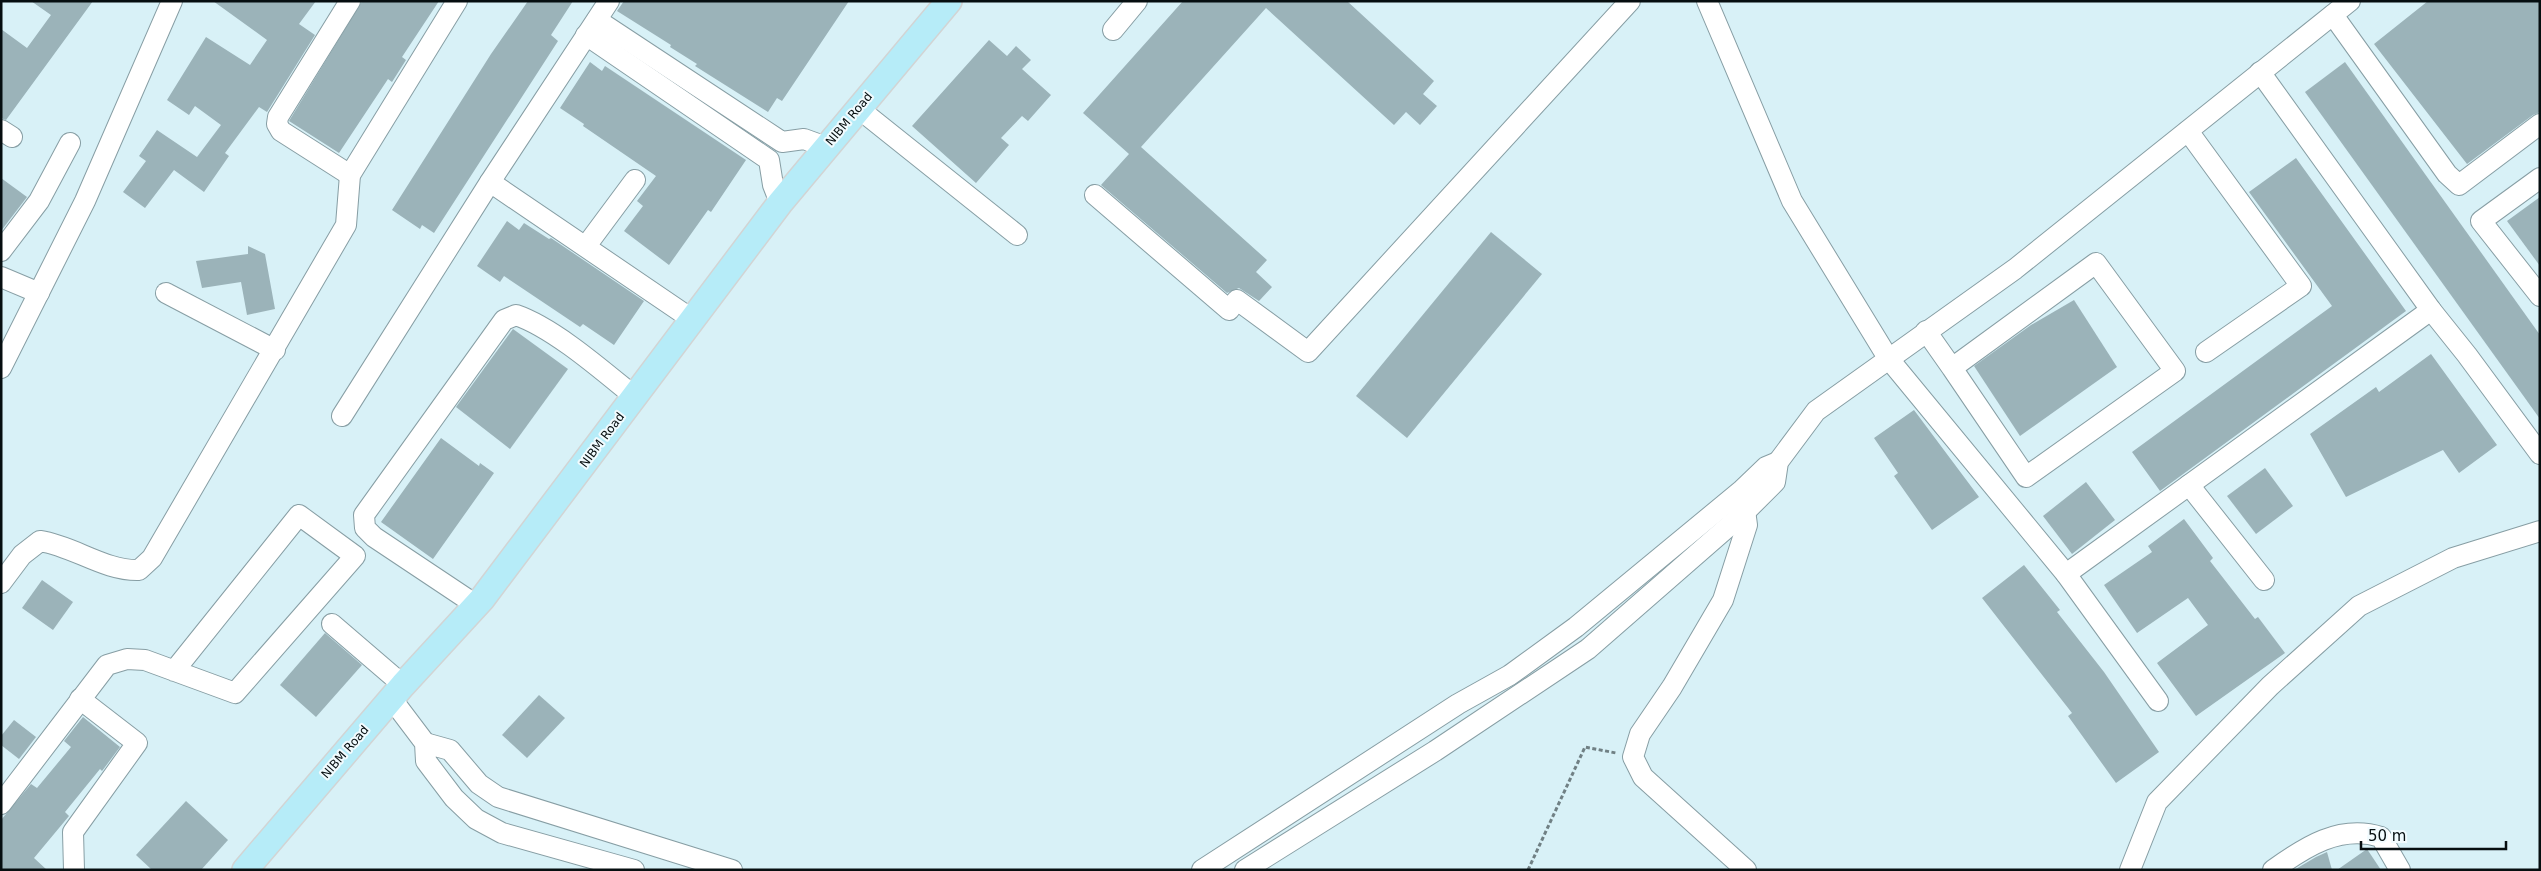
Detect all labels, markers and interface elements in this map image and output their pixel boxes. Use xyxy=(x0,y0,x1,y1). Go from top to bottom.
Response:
street label: NIBM Road xyxy=(823,90,875,148)
street label: NIBM Road xyxy=(577,410,627,470)
street label: NIBM Road xyxy=(318,723,372,781)
scale bar xyxy=(2361,818,2506,850)
text: 50 m xyxy=(2368,827,2406,845)

